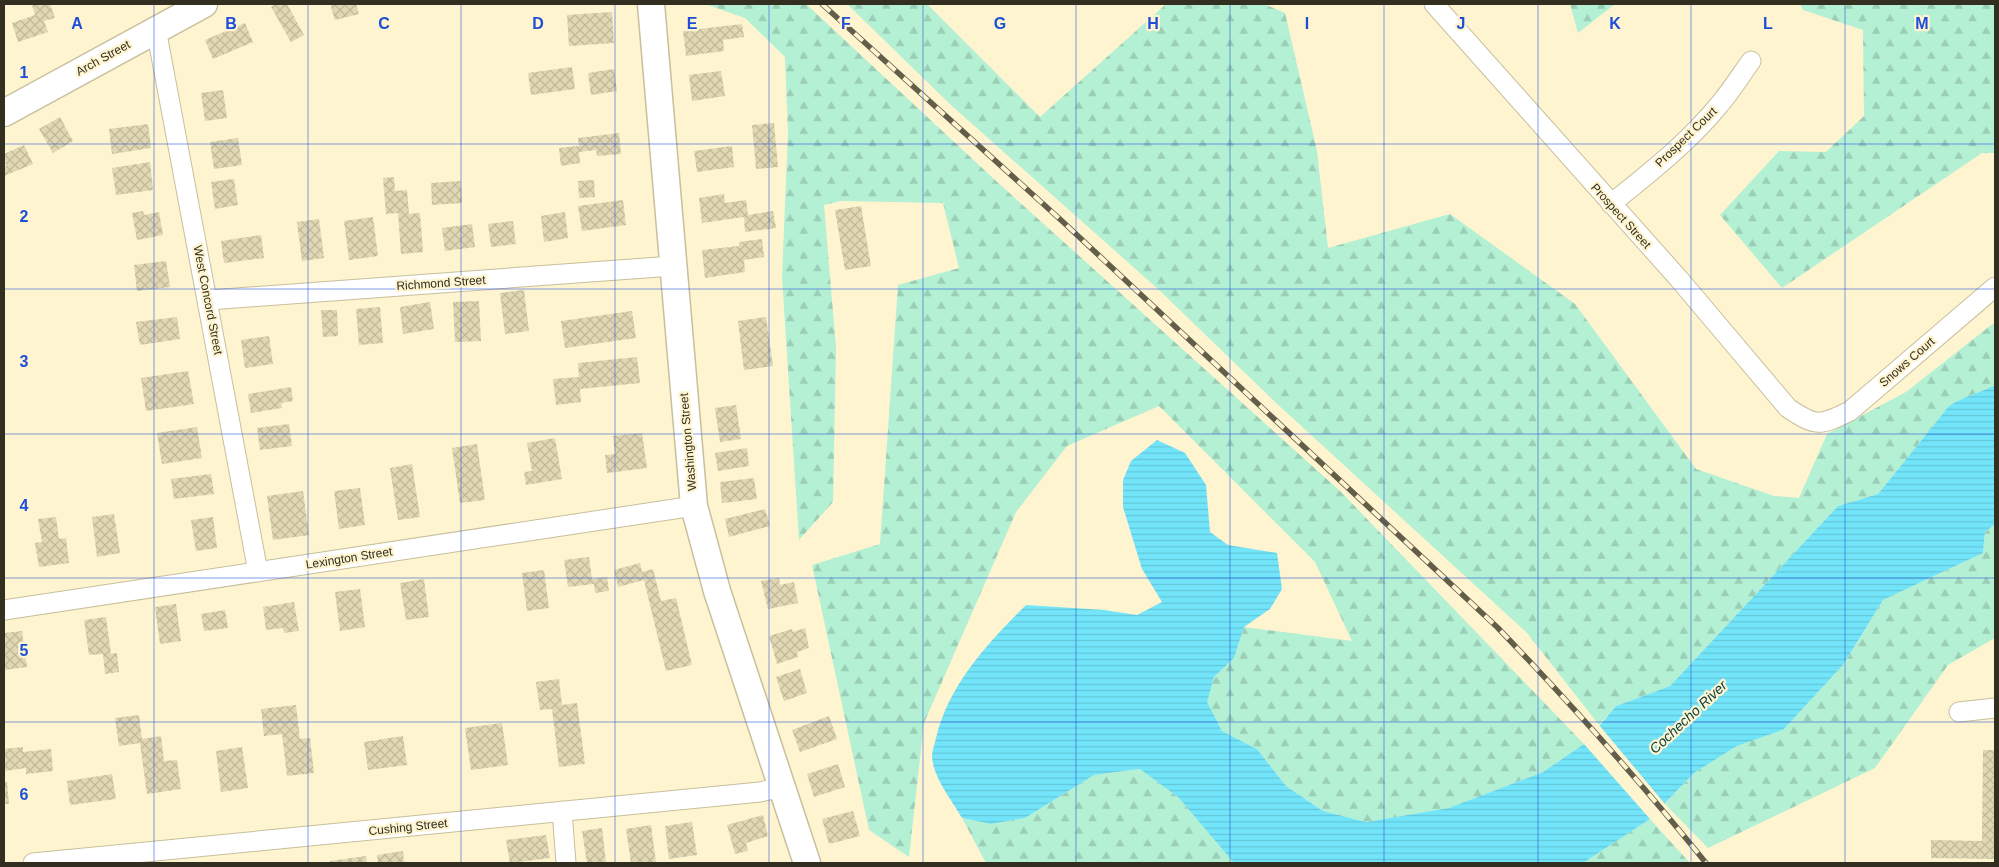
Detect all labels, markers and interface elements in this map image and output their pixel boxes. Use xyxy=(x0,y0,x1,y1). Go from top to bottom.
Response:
text: A xyxy=(71,15,83,32)
text: B xyxy=(225,15,237,32)
text: C xyxy=(378,15,390,32)
text: D xyxy=(532,15,544,32)
text: E xyxy=(687,15,698,32)
text: F xyxy=(841,15,851,32)
text: G xyxy=(994,15,1006,32)
text: H xyxy=(1147,15,1159,32)
text: I xyxy=(1305,15,1309,32)
text: J xyxy=(1457,15,1465,32)
text: K xyxy=(1609,15,1621,32)
text: L xyxy=(1763,15,1773,32)
text: M xyxy=(1915,15,1929,32)
street label: Arch Street xyxy=(73,37,133,79)
text: 1 xyxy=(20,64,29,81)
street label: Prospect Court xyxy=(1652,104,1720,170)
street label: Prospect Street xyxy=(1588,181,1654,252)
text: 2 xyxy=(20,208,29,225)
street label: West Concord Street xyxy=(191,244,226,357)
street label: Richmond Street xyxy=(396,273,487,293)
street label: Snows Court xyxy=(1876,334,1938,390)
text: 3 xyxy=(20,353,29,370)
street label: Washington Street xyxy=(677,392,699,492)
text: 4 xyxy=(20,497,29,514)
street label: Lexington Street xyxy=(305,544,394,572)
text: 5 xyxy=(20,642,29,659)
water label: Cochecho River xyxy=(1646,676,1731,757)
text: 6 xyxy=(20,786,29,803)
street label: Cushing Street xyxy=(368,816,449,838)

